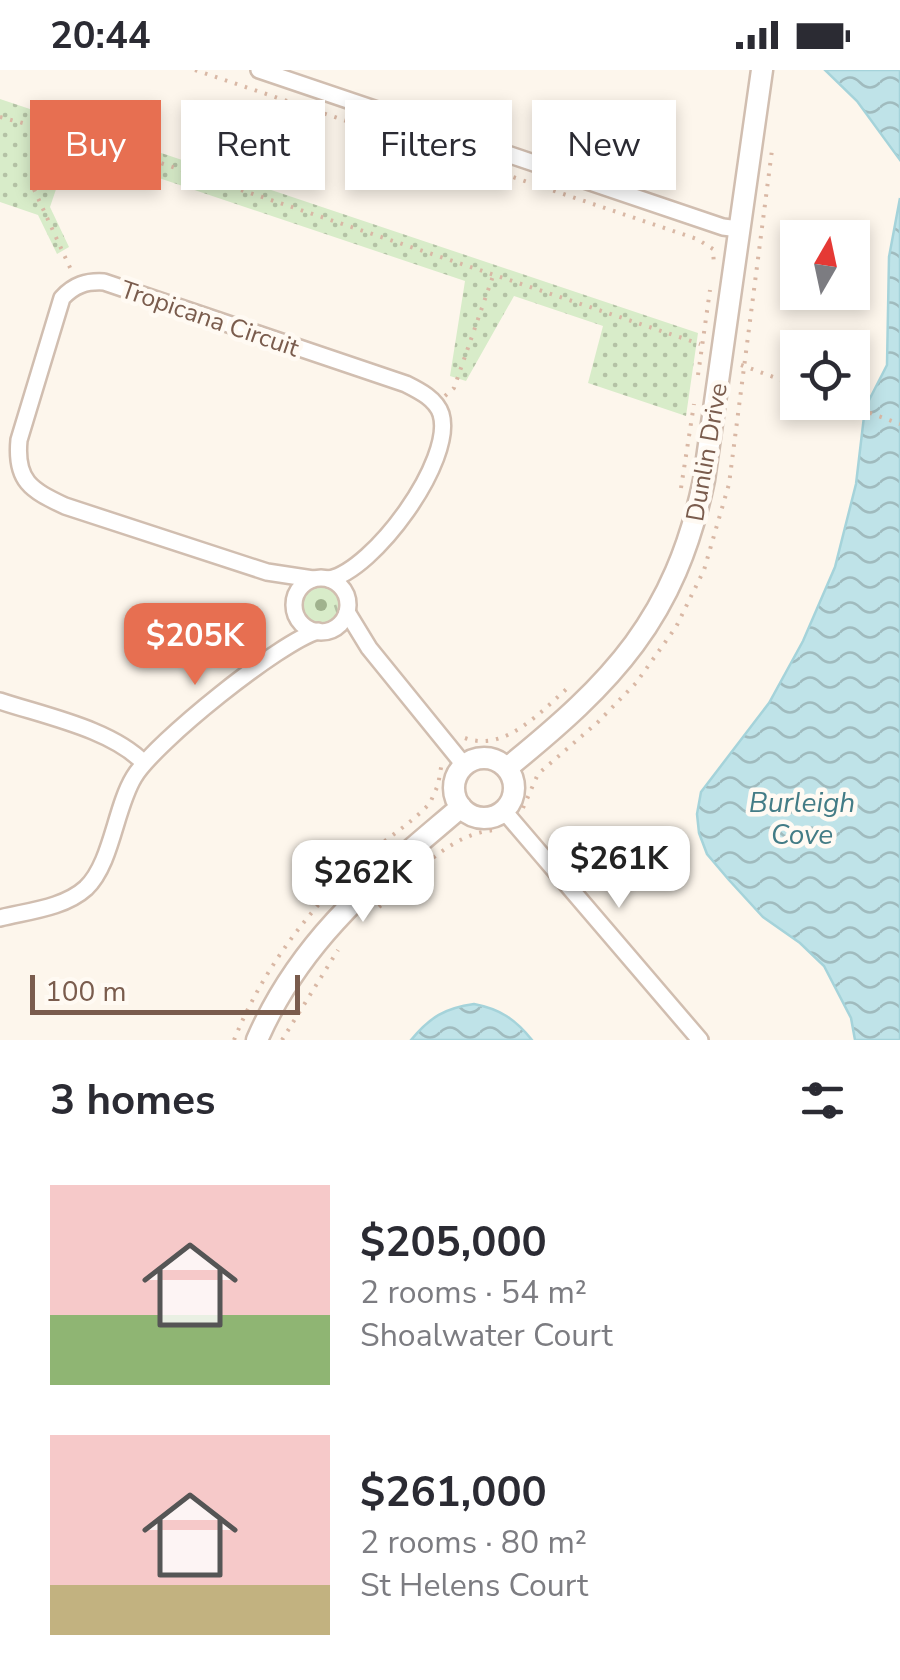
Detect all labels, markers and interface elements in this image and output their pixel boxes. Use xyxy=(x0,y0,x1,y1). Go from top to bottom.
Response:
text: 20:44 xyxy=(50,10,151,61)
chip: Buy xyxy=(30,100,161,190)
chip: Rent xyxy=(181,100,325,190)
chip: Filters xyxy=(345,100,512,190)
chip: New xyxy=(532,100,676,190)
north arrow xyxy=(780,220,870,310)
map controls xyxy=(780,220,870,420)
street label: Tropicana Circuit xyxy=(116,273,304,365)
button: locate xyxy=(780,330,870,420)
street label: Dunlin Drive xyxy=(678,380,736,524)
pin: $205K xyxy=(125,603,265,688)
text: $205K xyxy=(146,614,244,657)
water label: Burleigh Cove xyxy=(749,784,855,854)
pin: $261K xyxy=(549,826,689,911)
text: $261K xyxy=(570,837,668,880)
pin: $262K xyxy=(293,840,433,925)
text: $262K xyxy=(314,851,412,894)
scale bar xyxy=(30,970,300,1014)
text: 100 m xyxy=(45,973,127,1011)
text: 3 homes xyxy=(50,1072,215,1129)
icon: filters xyxy=(795,1073,850,1128)
text: $205,000 xyxy=(360,1214,547,1271)
icon: home xyxy=(130,1225,250,1345)
text: 2 rooms · 54 m² xyxy=(360,1271,587,1314)
text: Shoalwater Court xyxy=(360,1314,613,1357)
text: $261,000 xyxy=(360,1464,547,1521)
icon: home xyxy=(130,1475,250,1595)
text: 2 rooms · 80 m² xyxy=(360,1521,587,1564)
text: St Helens Court xyxy=(360,1564,588,1607)

